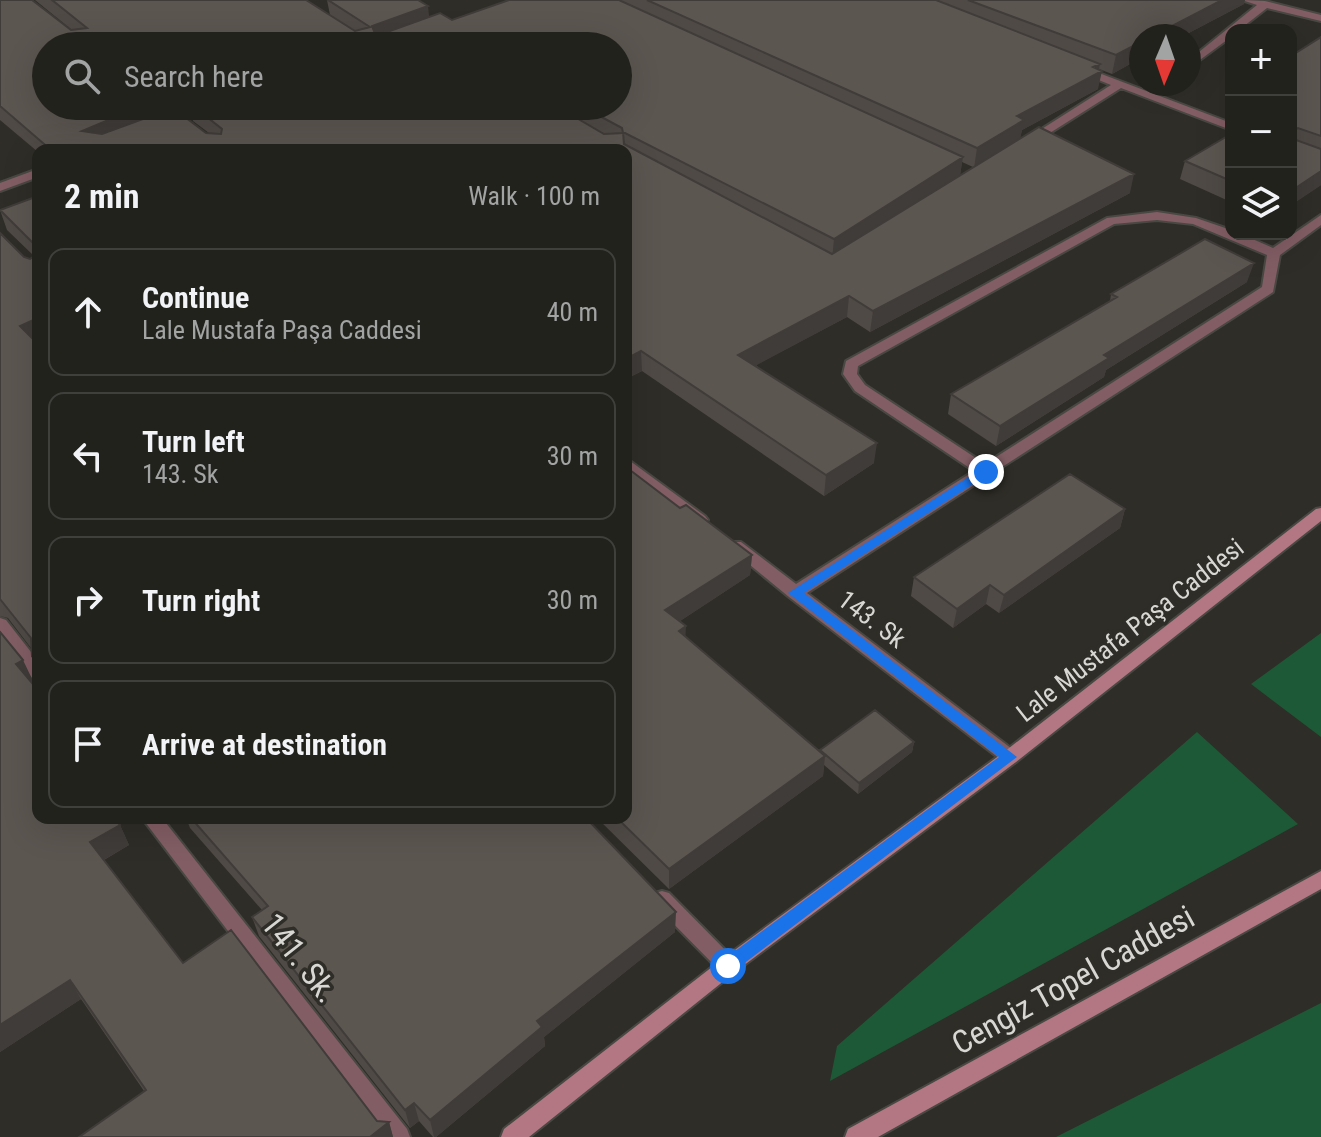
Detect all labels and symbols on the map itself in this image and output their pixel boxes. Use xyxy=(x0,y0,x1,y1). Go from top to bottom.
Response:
north arrow xyxy=(1129,24,1201,96)
route end xyxy=(968,454,1004,490)
street label: Lale Mustafa Paşa Caddesi xyxy=(1011,532,1249,728)
street label: 143. Sk xyxy=(832,584,912,654)
street label: Cengiz Topel Caddesi xyxy=(945,898,1201,1062)
street label: 141. Sk. xyxy=(253,906,347,1010)
route start xyxy=(710,948,746,984)

